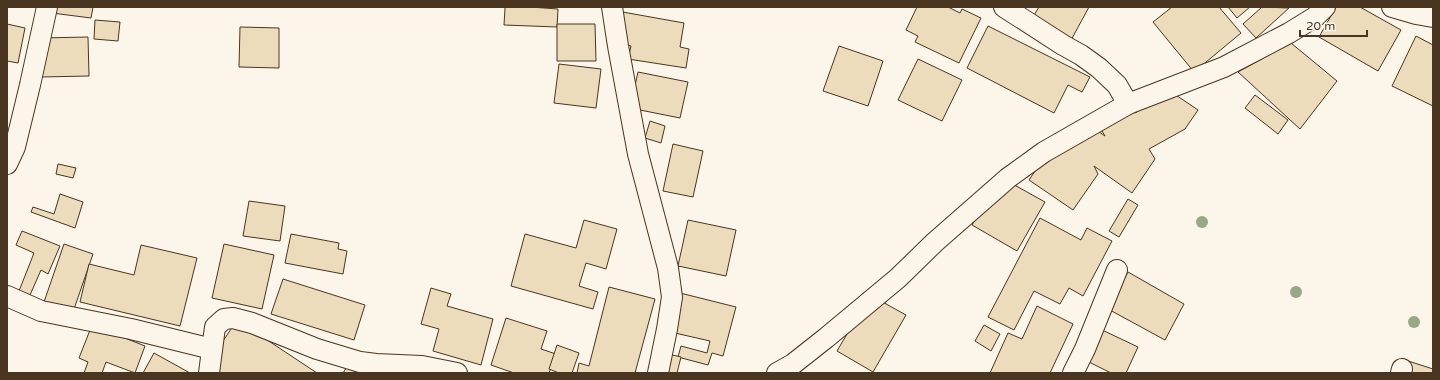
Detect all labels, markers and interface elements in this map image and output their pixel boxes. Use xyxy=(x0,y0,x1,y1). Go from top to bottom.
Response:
scale bar xyxy=(1300,12,1367,38)
text: 20 m xyxy=(1306,19,1335,33)

